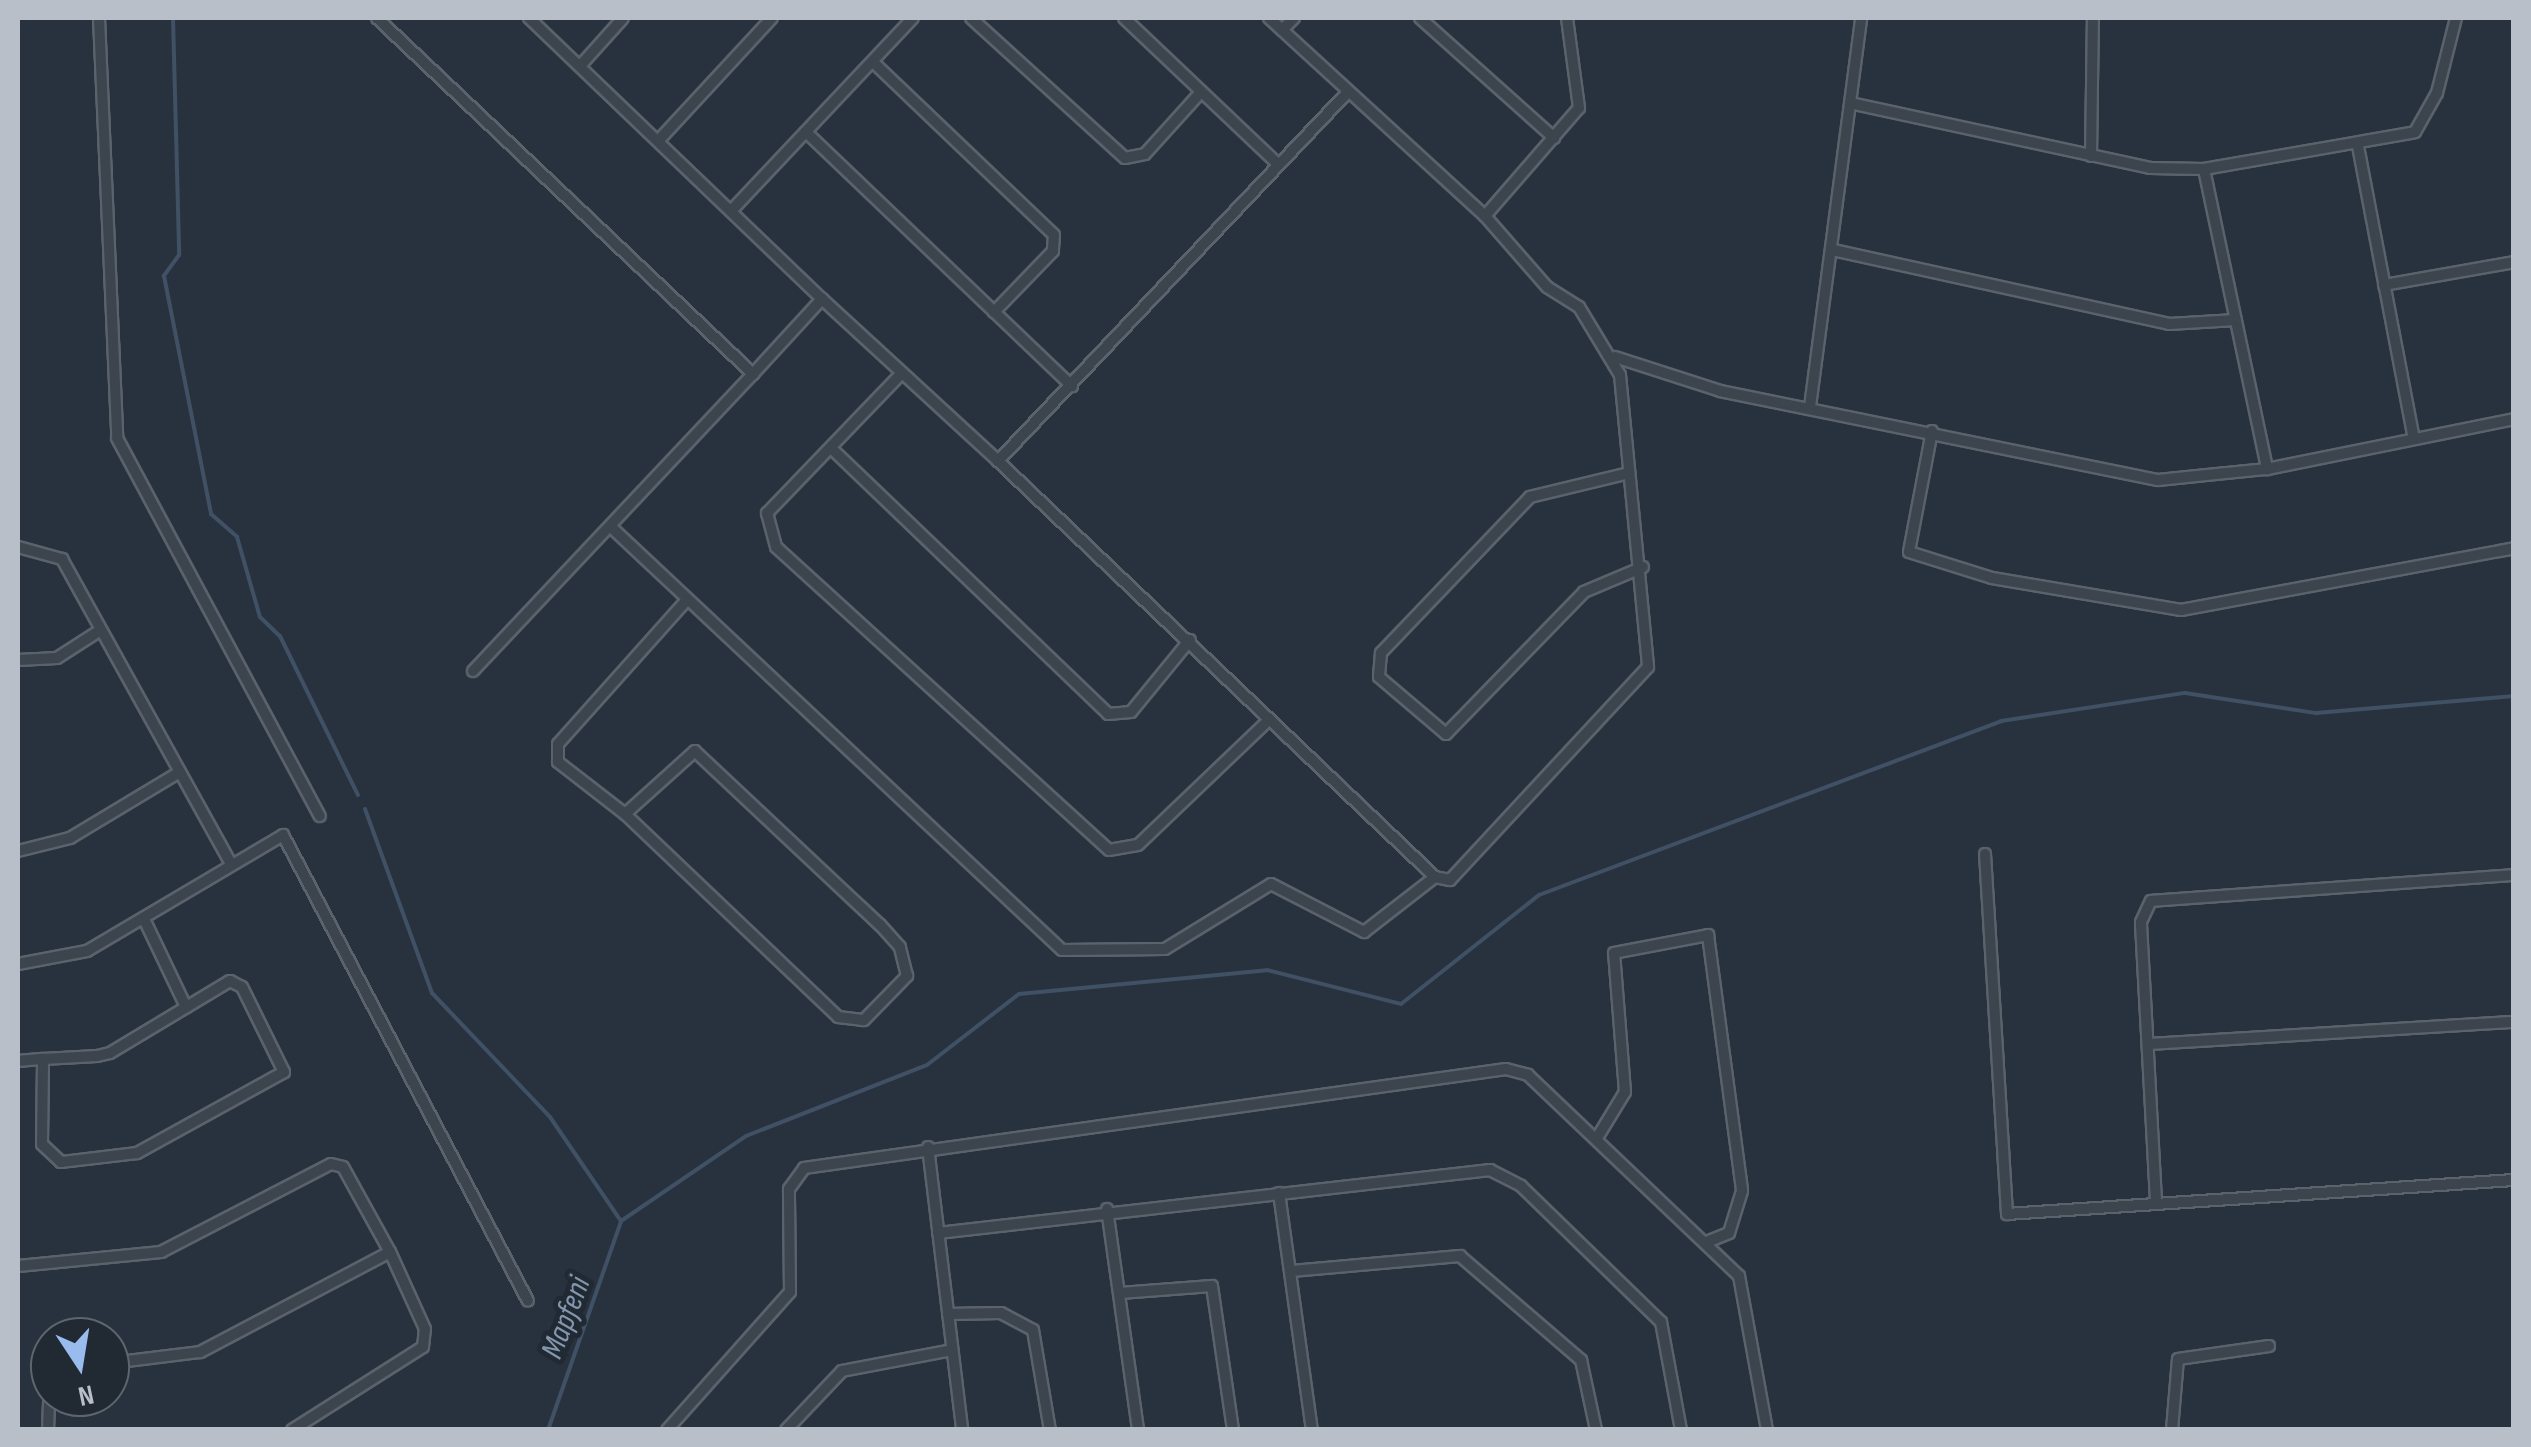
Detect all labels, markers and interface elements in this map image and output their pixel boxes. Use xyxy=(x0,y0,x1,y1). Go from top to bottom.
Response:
water label: Mapfeni xyxy=(534,1272,600,1364)
north arrow xyxy=(30,1317,130,1417)
text: N xyxy=(75,1377,97,1413)

